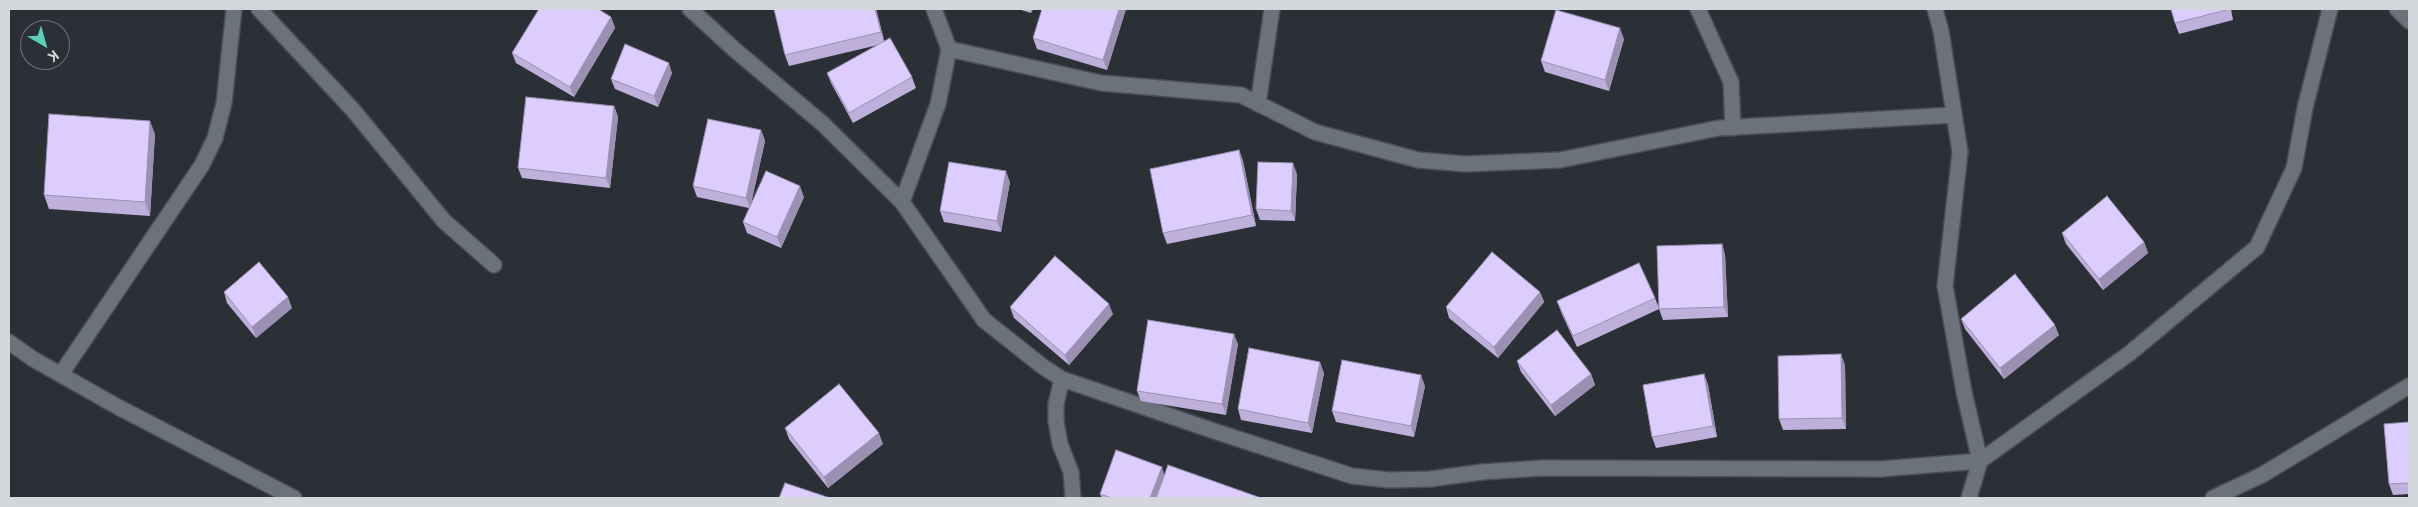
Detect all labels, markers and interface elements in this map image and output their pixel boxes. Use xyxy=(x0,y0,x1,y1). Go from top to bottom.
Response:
north arrow xyxy=(20,20,70,70)
text: K xyxy=(44,46,63,67)

